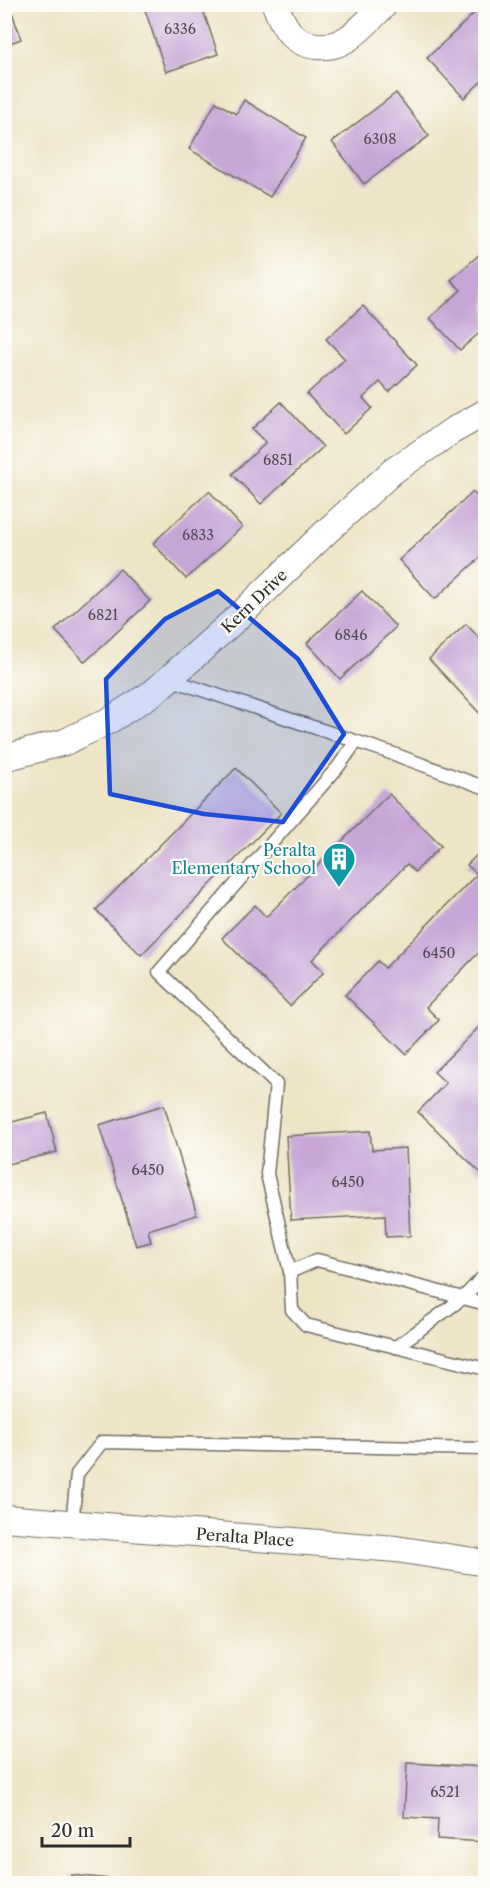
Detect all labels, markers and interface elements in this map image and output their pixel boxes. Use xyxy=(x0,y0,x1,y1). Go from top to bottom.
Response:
house number: 6336 xyxy=(164,20,196,38)
house number: 6308 xyxy=(363,130,397,148)
house number: 6851 xyxy=(263,451,293,469)
house number: 6833 xyxy=(182,526,214,544)
street label: Kern Drive xyxy=(217,565,291,637)
house number: 6821 xyxy=(88,606,118,624)
house number: 6846 xyxy=(335,626,367,644)
place label: Peralta Elementary School xyxy=(172,840,317,878)
building icon: Peralta Elementary School xyxy=(321,841,357,888)
house number: 6450 xyxy=(423,944,456,962)
house number: 6450 xyxy=(132,1161,165,1179)
house number: 6450 xyxy=(332,1173,365,1191)
street label: Peralta Place xyxy=(195,1524,295,1550)
house number: 6521 xyxy=(430,1783,460,1801)
scale bar xyxy=(42,1810,130,1848)
text: 20 m xyxy=(51,1820,95,1842)

